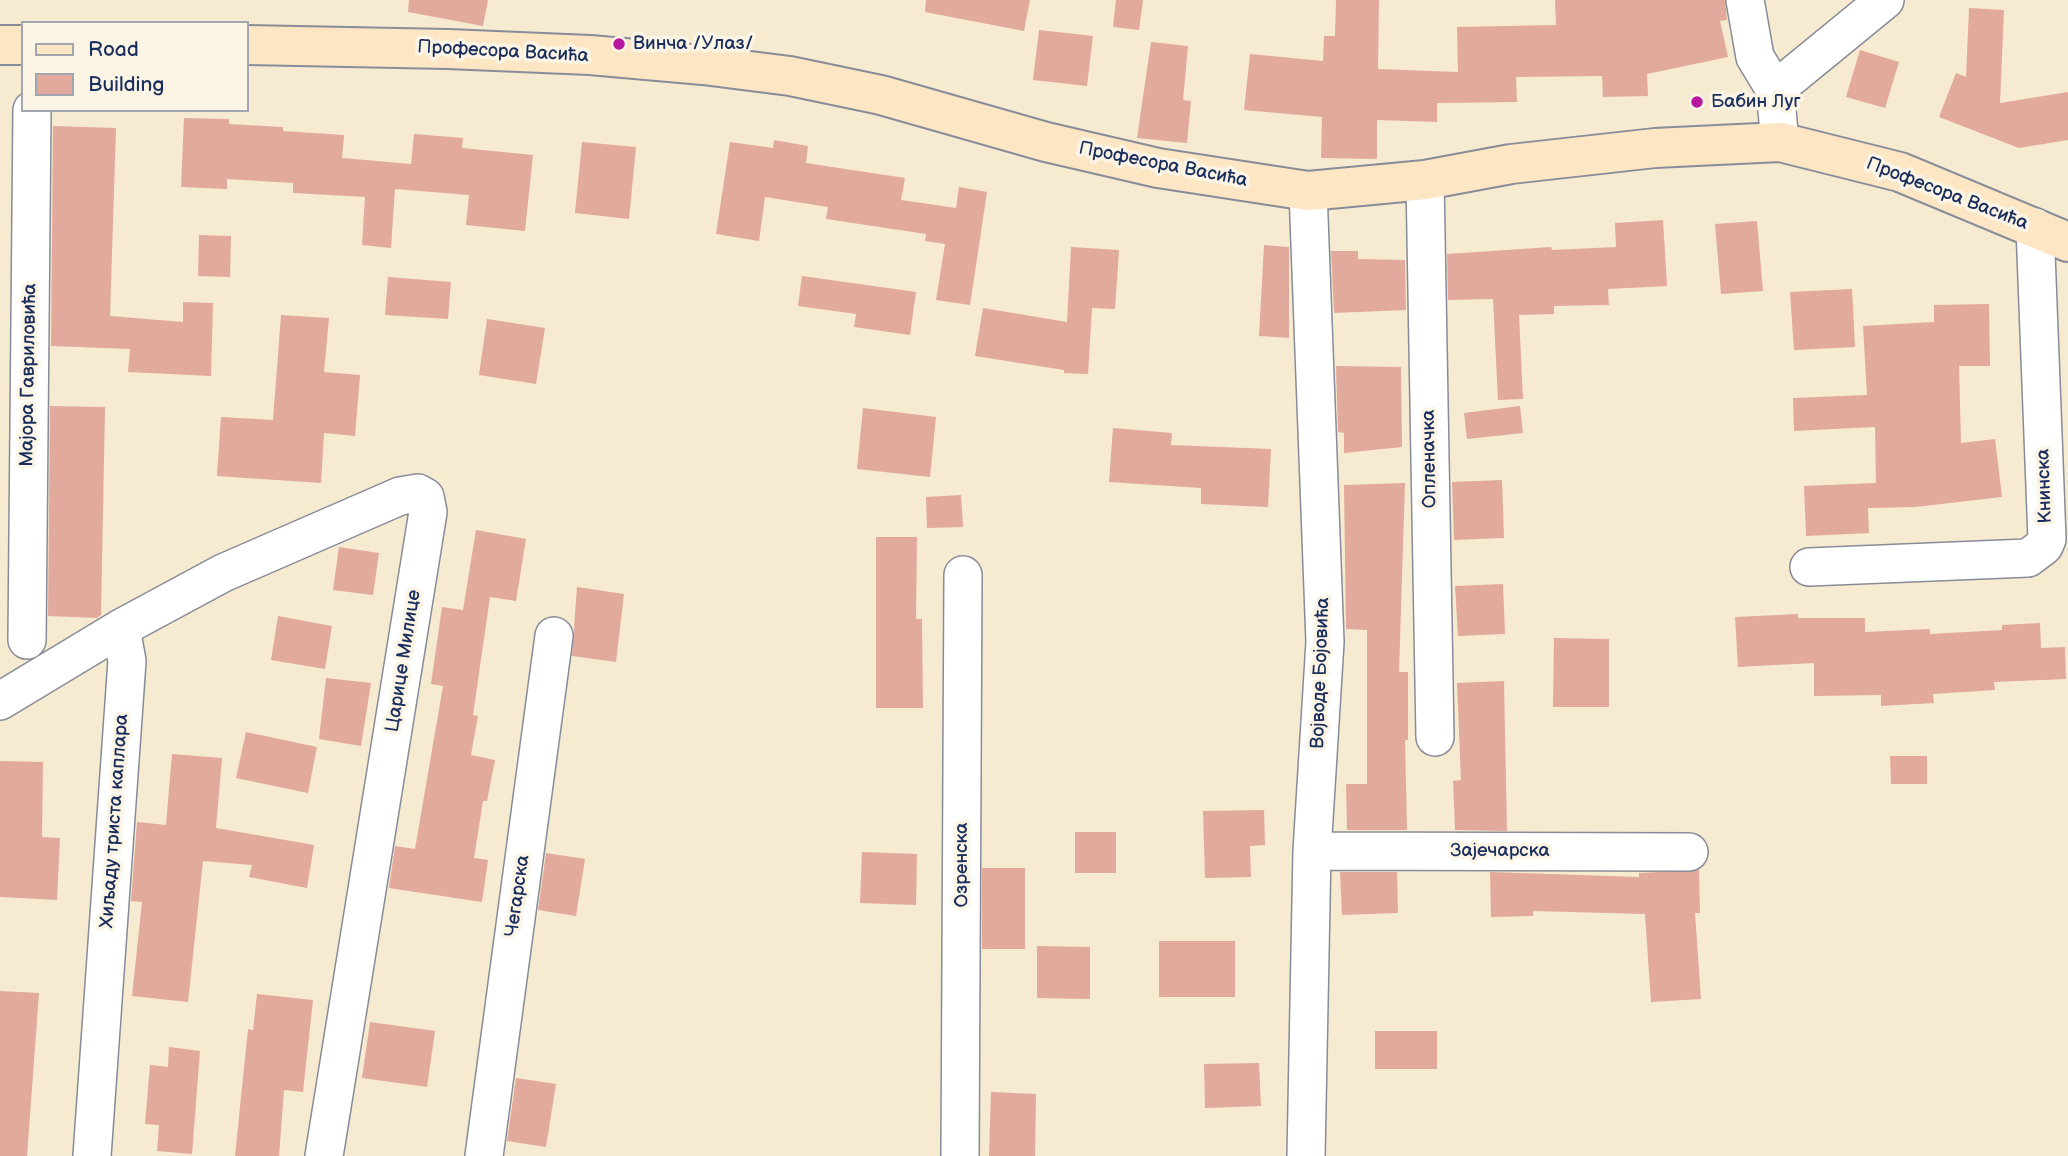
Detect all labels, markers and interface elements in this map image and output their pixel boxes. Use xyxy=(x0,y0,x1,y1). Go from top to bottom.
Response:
legend xyxy=(21,21,248,112)
place label: Винча /Улаз/ xyxy=(633,33,753,55)
street label: Професора Васића xyxy=(417,36,589,68)
marker: Винча /Улаз/ xyxy=(611,36,627,52)
text: Road xyxy=(88,37,139,62)
text: Building xyxy=(88,72,164,97)
place label: Бабин Луг xyxy=(1711,91,1801,113)
marker: Бабин Луг xyxy=(1689,94,1705,110)
street label: Професора Васића xyxy=(1077,137,1249,193)
street label: Професора Васића xyxy=(1863,153,2031,235)
street label: Мајора Гавриловића xyxy=(16,283,42,467)
street label: Опленачка xyxy=(1418,409,1442,509)
street label: Книнска xyxy=(2032,448,2058,524)
street label: Царице Милице xyxy=(382,588,426,734)
street label: Војводе Бојовића xyxy=(1307,597,1335,749)
street label: Хиљаду триста каплара xyxy=(96,713,134,929)
street label: Озренска xyxy=(951,822,973,908)
street label: Зајечарска xyxy=(1450,840,1550,862)
street label: Чегарска xyxy=(501,854,535,938)

